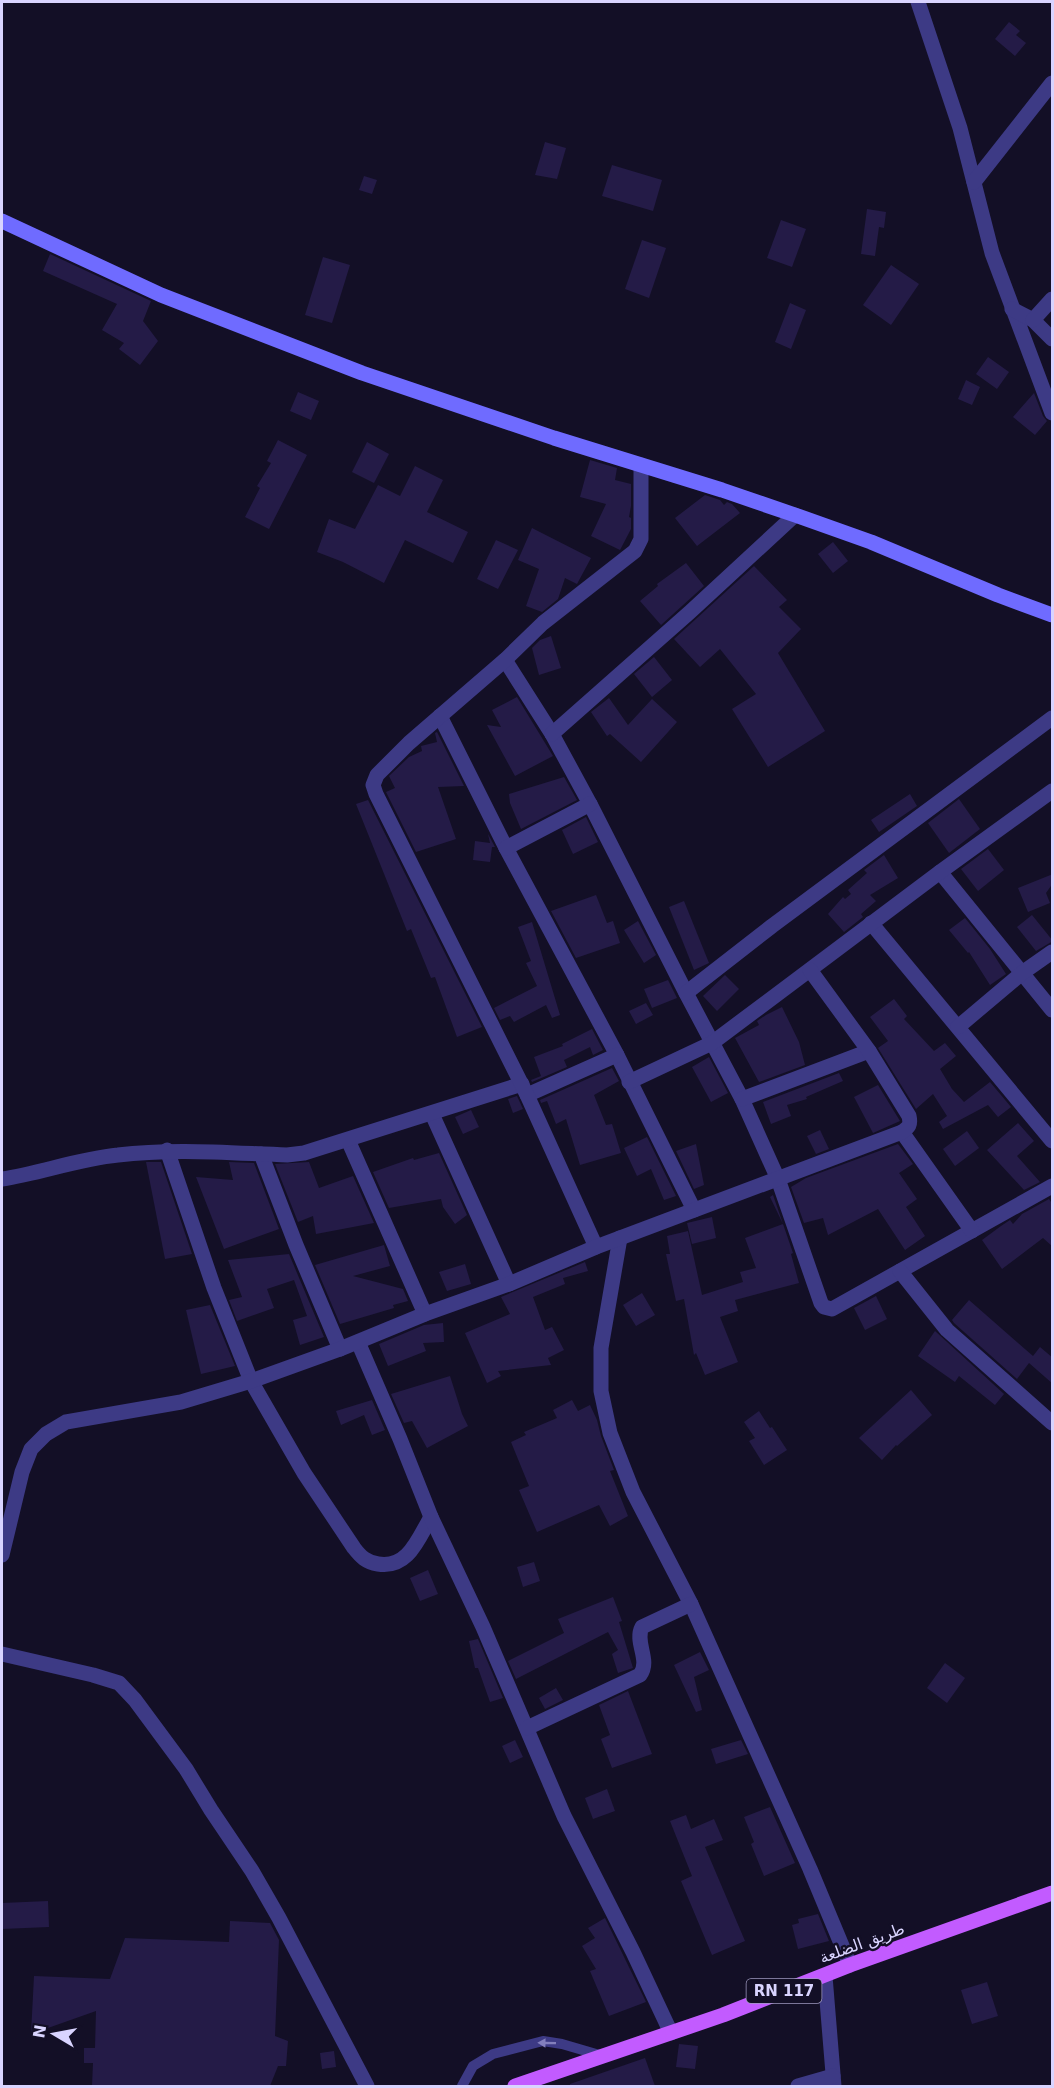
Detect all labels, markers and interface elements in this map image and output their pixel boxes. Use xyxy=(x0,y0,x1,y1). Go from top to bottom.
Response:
street label: طريق الضلعة xyxy=(817,1919,908,1968)
road number: RN 117 xyxy=(746,1979,822,2003)
north arrow xyxy=(24,2004,84,2064)
text: N xyxy=(29,2023,50,2040)
one-way arrow xyxy=(537,2038,556,2048)

